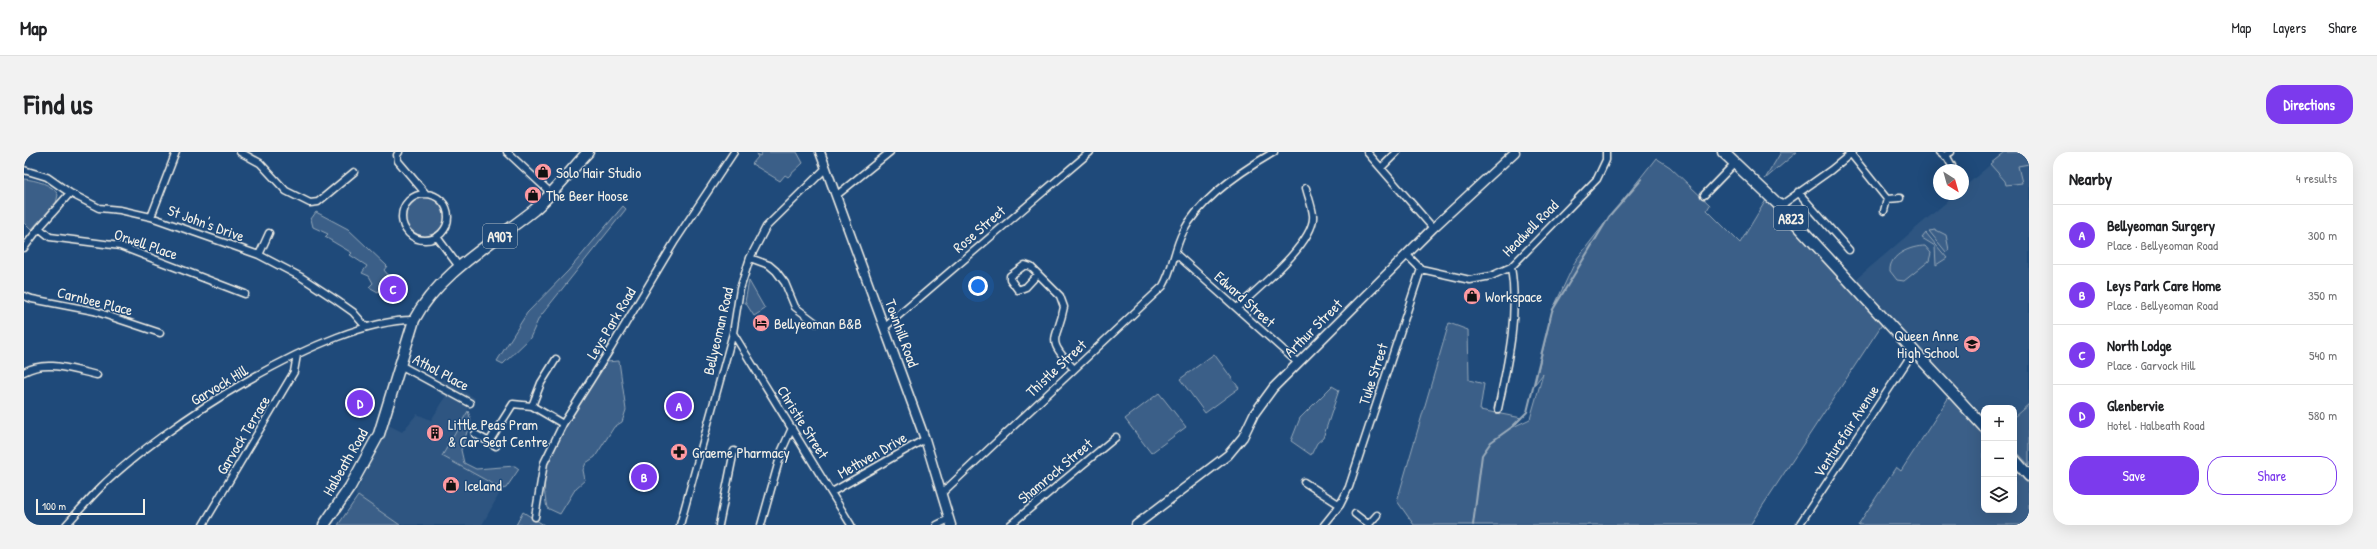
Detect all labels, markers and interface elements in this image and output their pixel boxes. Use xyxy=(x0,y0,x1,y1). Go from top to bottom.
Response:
text: Map xyxy=(20,15,47,41)
text: Map xyxy=(2231,18,2251,37)
text: Layers xyxy=(2273,18,2306,37)
text: Share xyxy=(2328,18,2357,37)
text: Find us xyxy=(24,85,93,123)
button: Directions xyxy=(2266,85,2353,124)
shop icon: Solo Hair Studio xyxy=(533,162,553,182)
place label: Solo Hair Studio xyxy=(556,162,641,183)
north arrow xyxy=(1933,164,1969,200)
text: Nearby xyxy=(2069,167,2112,190)
text: 4 results xyxy=(2296,169,2337,187)
shop icon: The Beer Hoose xyxy=(523,185,543,205)
place label: The Beer Hoose xyxy=(546,185,628,206)
street label: Headwell Road xyxy=(1497,195,1563,261)
street label: St John's Drive xyxy=(165,199,247,247)
street label: Rose Street xyxy=(948,200,1010,258)
road number: A823 xyxy=(1774,206,1808,230)
text: Bellyeoman Surgery xyxy=(2107,215,2215,236)
street label: Orwell Place xyxy=(111,223,181,265)
road number: A907 xyxy=(483,224,517,248)
text: A xyxy=(2079,226,2085,244)
text: 300 m xyxy=(2308,226,2337,244)
text: Place · Bellyeoman Road xyxy=(2107,236,2218,254)
street label: Edward Street xyxy=(1210,266,1281,333)
pin: C xyxy=(380,274,406,304)
text: Leys Park Care Home xyxy=(2107,275,2221,296)
your location xyxy=(968,276,988,296)
street label: Carnbee Place xyxy=(55,281,135,321)
street label: Leys Park Road xyxy=(581,283,641,363)
street label: Bellyeoman Road xyxy=(698,285,738,377)
shop icon: Workspace xyxy=(1462,286,1482,306)
place label: Workspace xyxy=(1485,286,1542,307)
text: B xyxy=(2079,286,2085,304)
text: 350 m xyxy=(2308,286,2337,304)
street label: Arthur Street xyxy=(1279,294,1347,362)
street label: Townhill Road xyxy=(880,296,924,370)
text: Place · Bellyeoman Road xyxy=(2107,296,2218,314)
hotel icon: Bellyeoman B&B xyxy=(751,313,771,333)
place label: Bellyeoman B&B xyxy=(774,313,862,334)
place label: Queen Anne High School xyxy=(1894,325,1959,363)
street label: Thistle Street xyxy=(1021,334,1092,402)
school or university icon: Queen Anne High School xyxy=(1962,334,1982,354)
text: North Lodge xyxy=(2107,335,2172,356)
street label: Tuke Street xyxy=(1353,340,1393,407)
text: C xyxy=(2078,346,2086,364)
text: 540 m xyxy=(2309,346,2337,364)
street label: Athol Place xyxy=(409,348,473,396)
text: Place · Garvock Hill xyxy=(2107,356,2195,374)
street label: Garvock Hill xyxy=(186,359,252,410)
street label: Venturefair Avenue xyxy=(1808,381,1884,481)
street label: Christie Street xyxy=(772,382,834,463)
pin: D xyxy=(347,388,373,418)
pin: A xyxy=(666,391,692,421)
street label: Garvock Terrace xyxy=(211,392,275,478)
text: Glenbervie xyxy=(2107,395,2164,416)
map controls xyxy=(1981,405,2017,513)
button: + xyxy=(1981,405,2017,441)
text: D xyxy=(2079,406,2085,424)
text: 580 m xyxy=(2308,406,2337,424)
place label: Little Peas Pram & Car Seat Centre xyxy=(448,414,548,452)
text: Hotel · Halbeath Road xyxy=(2107,416,2205,434)
building icon: Little Peas Pram & Car Seat Centre xyxy=(425,423,445,443)
street label: Halbeath Road xyxy=(317,424,373,499)
street label: Methven Drive xyxy=(833,427,911,483)
street label: Shamrock Street xyxy=(1013,433,1097,508)
button: − xyxy=(1981,441,2017,477)
pharmacy icon: Graeme Pharmacy xyxy=(669,442,689,462)
place label: Graeme Pharmacy xyxy=(692,442,790,463)
button: Save xyxy=(2069,456,2199,495)
button: Share xyxy=(2207,456,2337,495)
pin: B xyxy=(631,462,657,492)
shop icon: Iceland xyxy=(441,475,461,495)
place label: Iceland xyxy=(464,475,502,496)
button: layers xyxy=(1981,477,2017,513)
scale bar xyxy=(36,497,145,516)
text: 100 m xyxy=(42,499,66,513)

